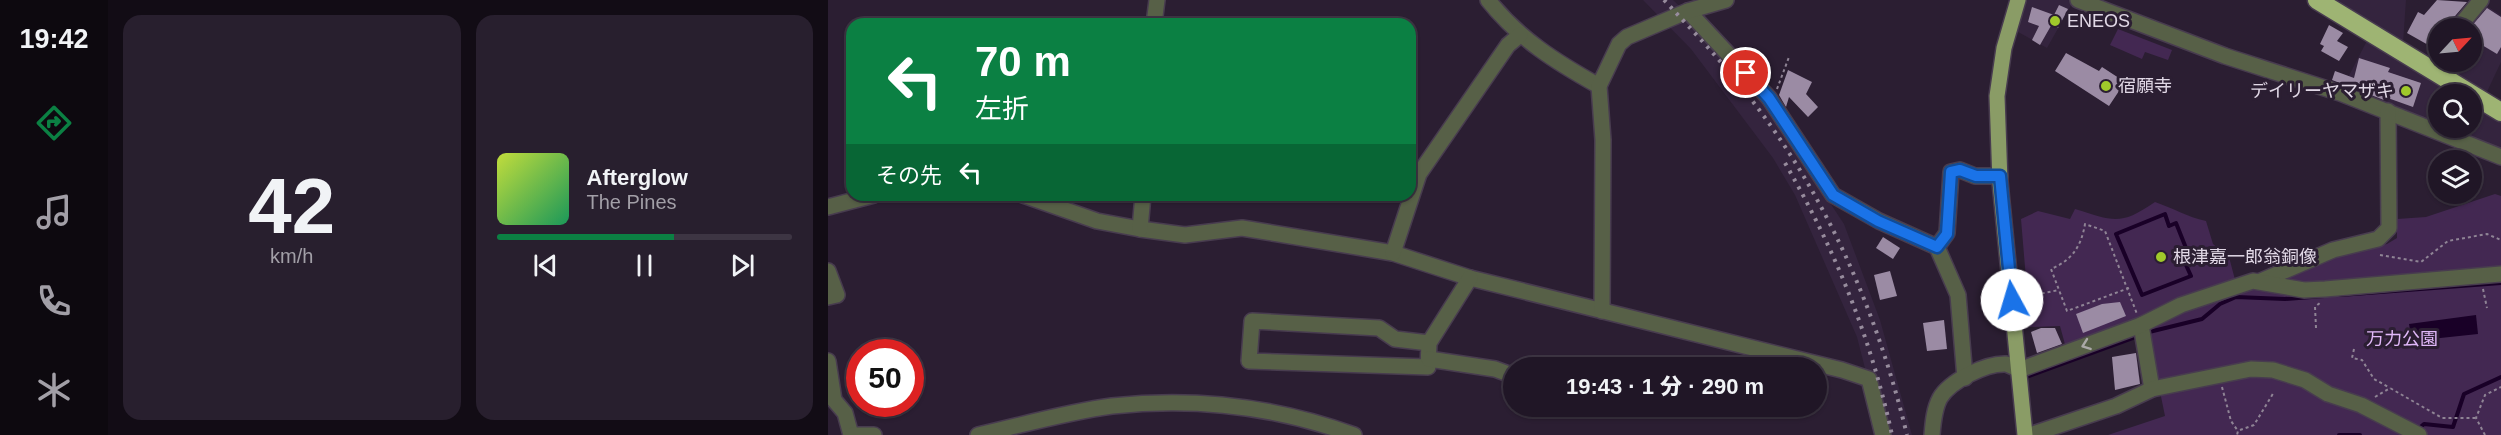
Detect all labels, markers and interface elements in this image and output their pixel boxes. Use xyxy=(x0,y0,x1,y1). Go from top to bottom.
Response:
place label: ENEOS xyxy=(2067,11,2130,31)
marker: ENEOS xyxy=(2048,14,2062,28)
north arrow xyxy=(2428,18,2482,72)
map controls xyxy=(2428,18,2482,204)
text: 19:42 xyxy=(19,24,89,54)
text: 70 m xyxy=(975,38,1071,85)
icon: left xyxy=(876,42,954,120)
pin xyxy=(1720,47,1771,98)
icon: arrive xyxy=(1729,56,1762,89)
place label: 宿願寺 xyxy=(2118,76,2172,96)
marker: 宿願寺 xyxy=(2099,79,2113,93)
place label: デイリーヤマザキ xyxy=(2250,81,2394,101)
marker: デイリーヤマザキ xyxy=(2399,84,2413,98)
button: search xyxy=(2428,84,2482,138)
text: 左折 xyxy=(975,94,1029,124)
icon: directions xyxy=(33,102,75,144)
button: layers xyxy=(2428,150,2482,204)
icon: left xyxy=(954,156,987,189)
text: 42 xyxy=(248,162,335,250)
text: その先 xyxy=(876,163,942,188)
text: Afterglow xyxy=(587,165,688,190)
icon: music xyxy=(33,191,75,233)
text: The Pines xyxy=(587,191,677,213)
text: km/h xyxy=(270,245,313,267)
place label: 根津嘉一郎翁銅像 xyxy=(2173,247,2317,267)
icon: previous xyxy=(529,249,562,282)
icon: pause xyxy=(628,249,661,282)
icon: next xyxy=(726,249,759,282)
marker: 根津嘉一郎翁銅像 xyxy=(2154,250,2168,264)
position arrow xyxy=(1980,268,2044,332)
icon: phone xyxy=(33,280,75,322)
park label: 万力公園 xyxy=(2366,329,2438,349)
one-way arrow xyxy=(2081,338,2092,350)
speed limit sign: 50 xyxy=(846,339,924,417)
icon: climate xyxy=(33,369,75,411)
text: 19:43 · 1 分 · 290 m xyxy=(1566,374,1764,399)

